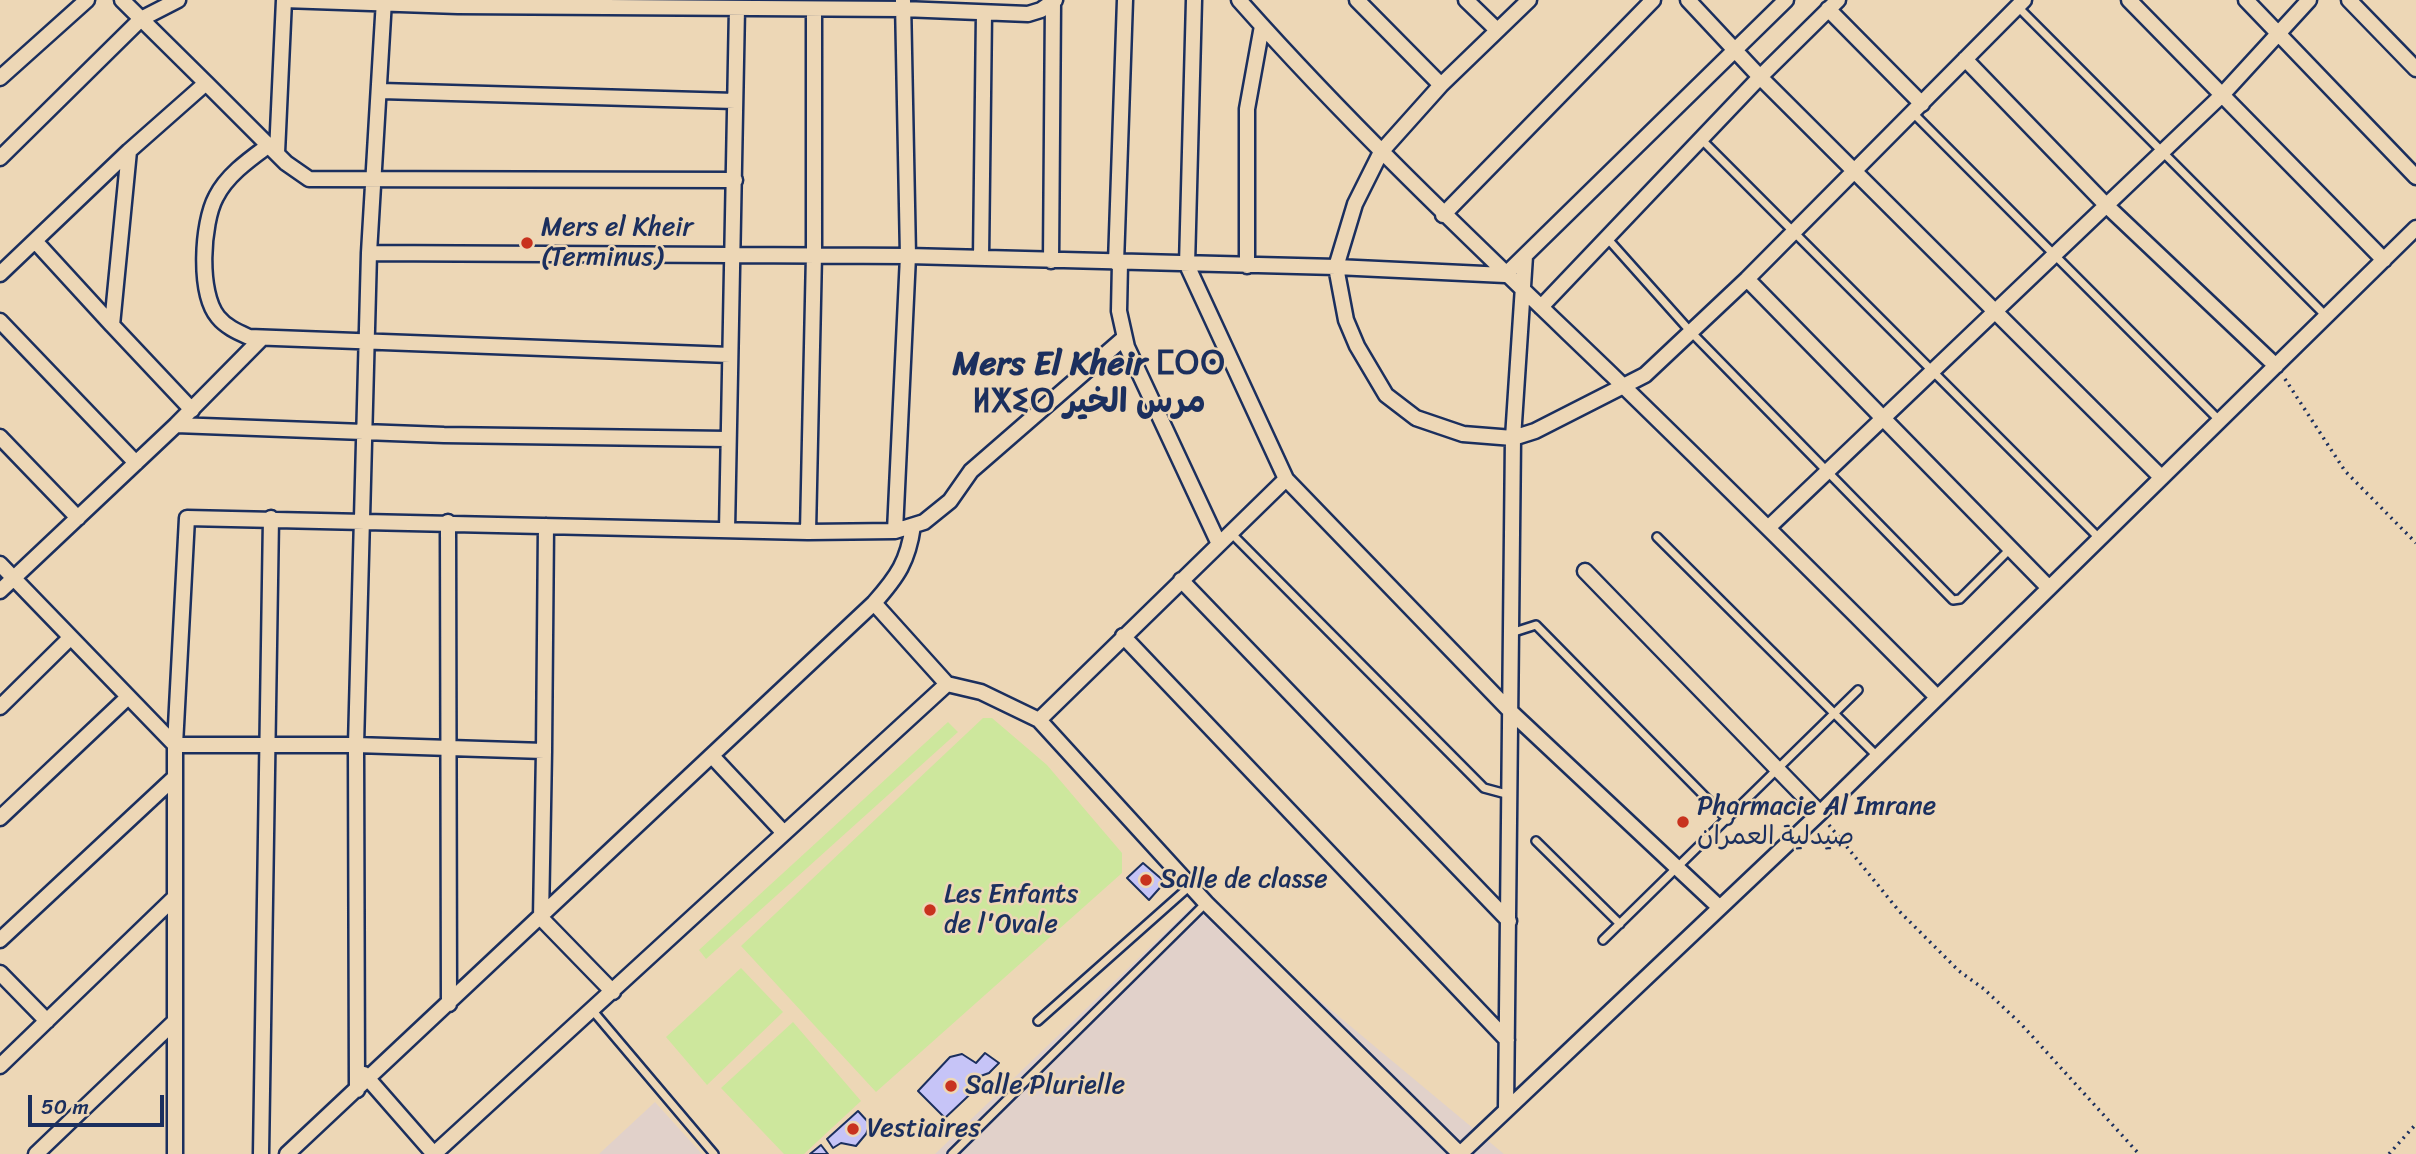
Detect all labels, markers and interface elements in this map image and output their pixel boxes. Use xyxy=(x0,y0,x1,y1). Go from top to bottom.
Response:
place label: Mers el Kheir (Terminus) xyxy=(541,212,693,274)
marker: Mers el Kheir (Terminus) xyxy=(519,235,535,251)
district label: Mers El Kheir ⵎⵔⵙ ⵍⵅⵉⵔ مرس الخير xyxy=(953,346,1225,424)
place label: Pharmacie Al Imrane صيدلية العمران xyxy=(1697,791,1936,852)
marker: Pharmacie Al Imrane صيدلية العمران xyxy=(1675,814,1691,830)
place label: Salle de classe xyxy=(1160,864,1328,896)
marker: Salle de classe xyxy=(1138,872,1154,888)
place label: Les Enfants de l'Ovale xyxy=(944,879,1078,940)
marker: Les Enfants de l'Ovale xyxy=(922,902,938,918)
place label: Salle Plurielle xyxy=(965,1070,1125,1102)
marker: Salle Plurielle xyxy=(943,1078,959,1094)
scale bar xyxy=(32,1080,168,1124)
text: 50 m xyxy=(41,1088,89,1126)
place label: Vestiaires xyxy=(867,1113,980,1145)
marker: Vestiaires xyxy=(845,1121,861,1137)

